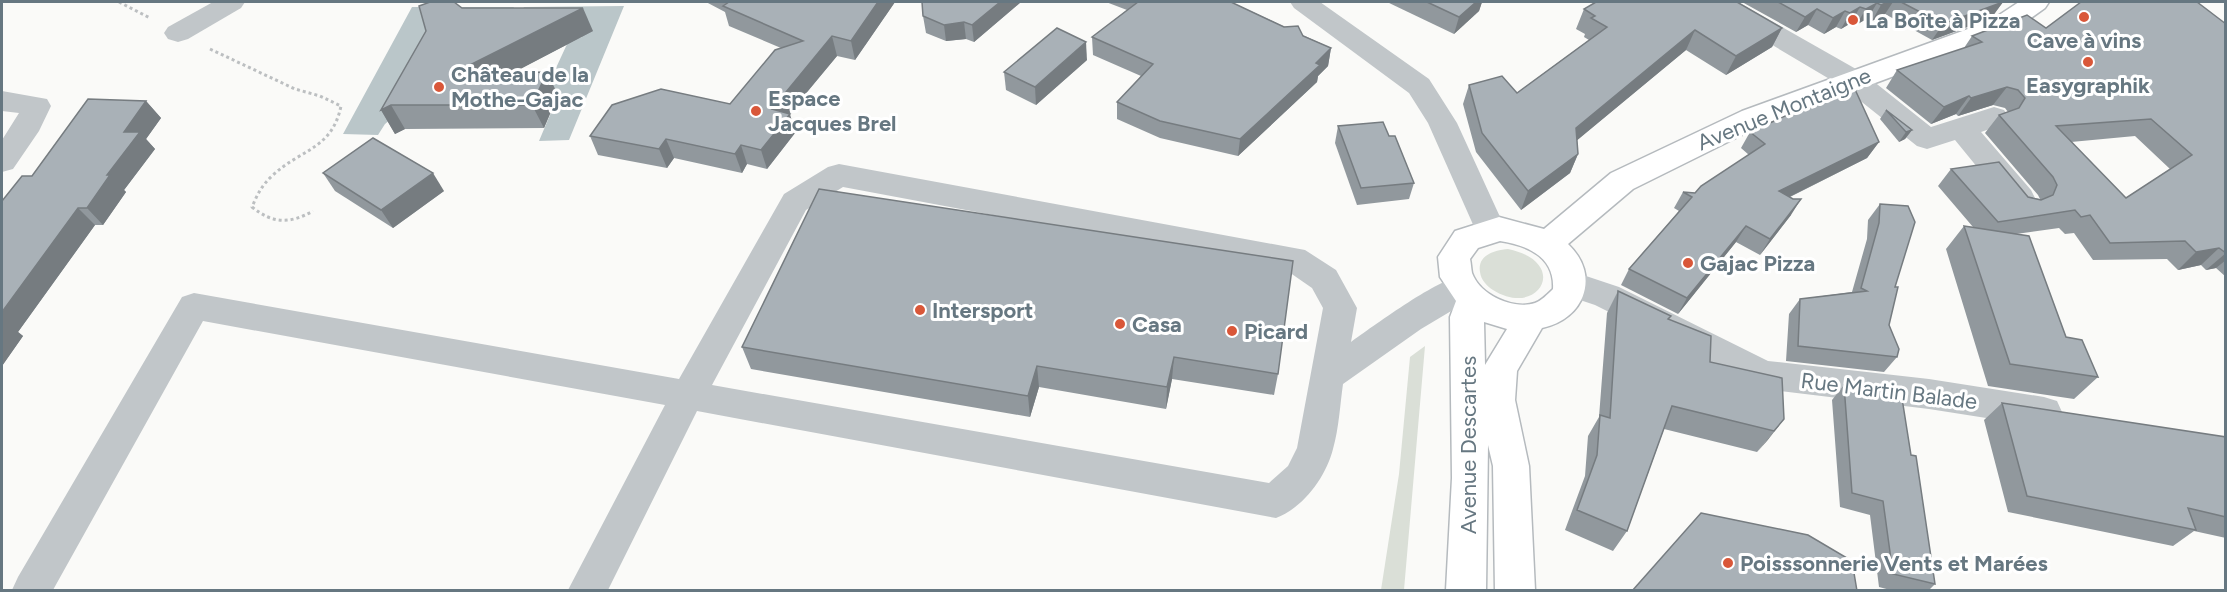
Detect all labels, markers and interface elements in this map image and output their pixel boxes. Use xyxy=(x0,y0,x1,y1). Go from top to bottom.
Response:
place label: La Boîte à Pizza xyxy=(1865,7,2020,34)
marker: Cave à vins xyxy=(2077,10,2091,24)
marker: La Boîte à Pizza xyxy=(1846,13,1860,27)
place label: Cave à vins xyxy=(2027,27,2141,54)
marker: Easygraphik xyxy=(2081,55,2095,69)
place label: Château de la Mothe-Gajac xyxy=(451,61,589,113)
street label: Avenue Montaigne xyxy=(1693,62,1875,156)
place label: Easygraphik xyxy=(2026,72,2150,99)
marker: Château de la Mothe-Gajac xyxy=(432,80,446,94)
place label: Espace Jacques Brel xyxy=(768,85,896,137)
marker: Espace Jacques Brel xyxy=(749,104,763,118)
place label: Gajac Pizza xyxy=(1700,250,1815,277)
marker: Gajac Pizza xyxy=(1681,256,1695,270)
place label: Intersport xyxy=(932,297,1034,324)
marker: Intersport xyxy=(913,303,927,317)
place label: Casa xyxy=(1132,311,1182,338)
marker: Casa xyxy=(1113,317,1127,331)
place label: Picard xyxy=(1244,318,1308,345)
marker: Picard xyxy=(1225,324,1239,338)
street label: Avenue Descartes xyxy=(1455,356,1482,534)
street label: Rue Martin Balade xyxy=(1799,367,1979,415)
place label: Poisssonnerie Vents et Marées xyxy=(1740,550,2048,577)
marker: Poisssonnerie Vents et Marées xyxy=(1721,556,1735,570)

